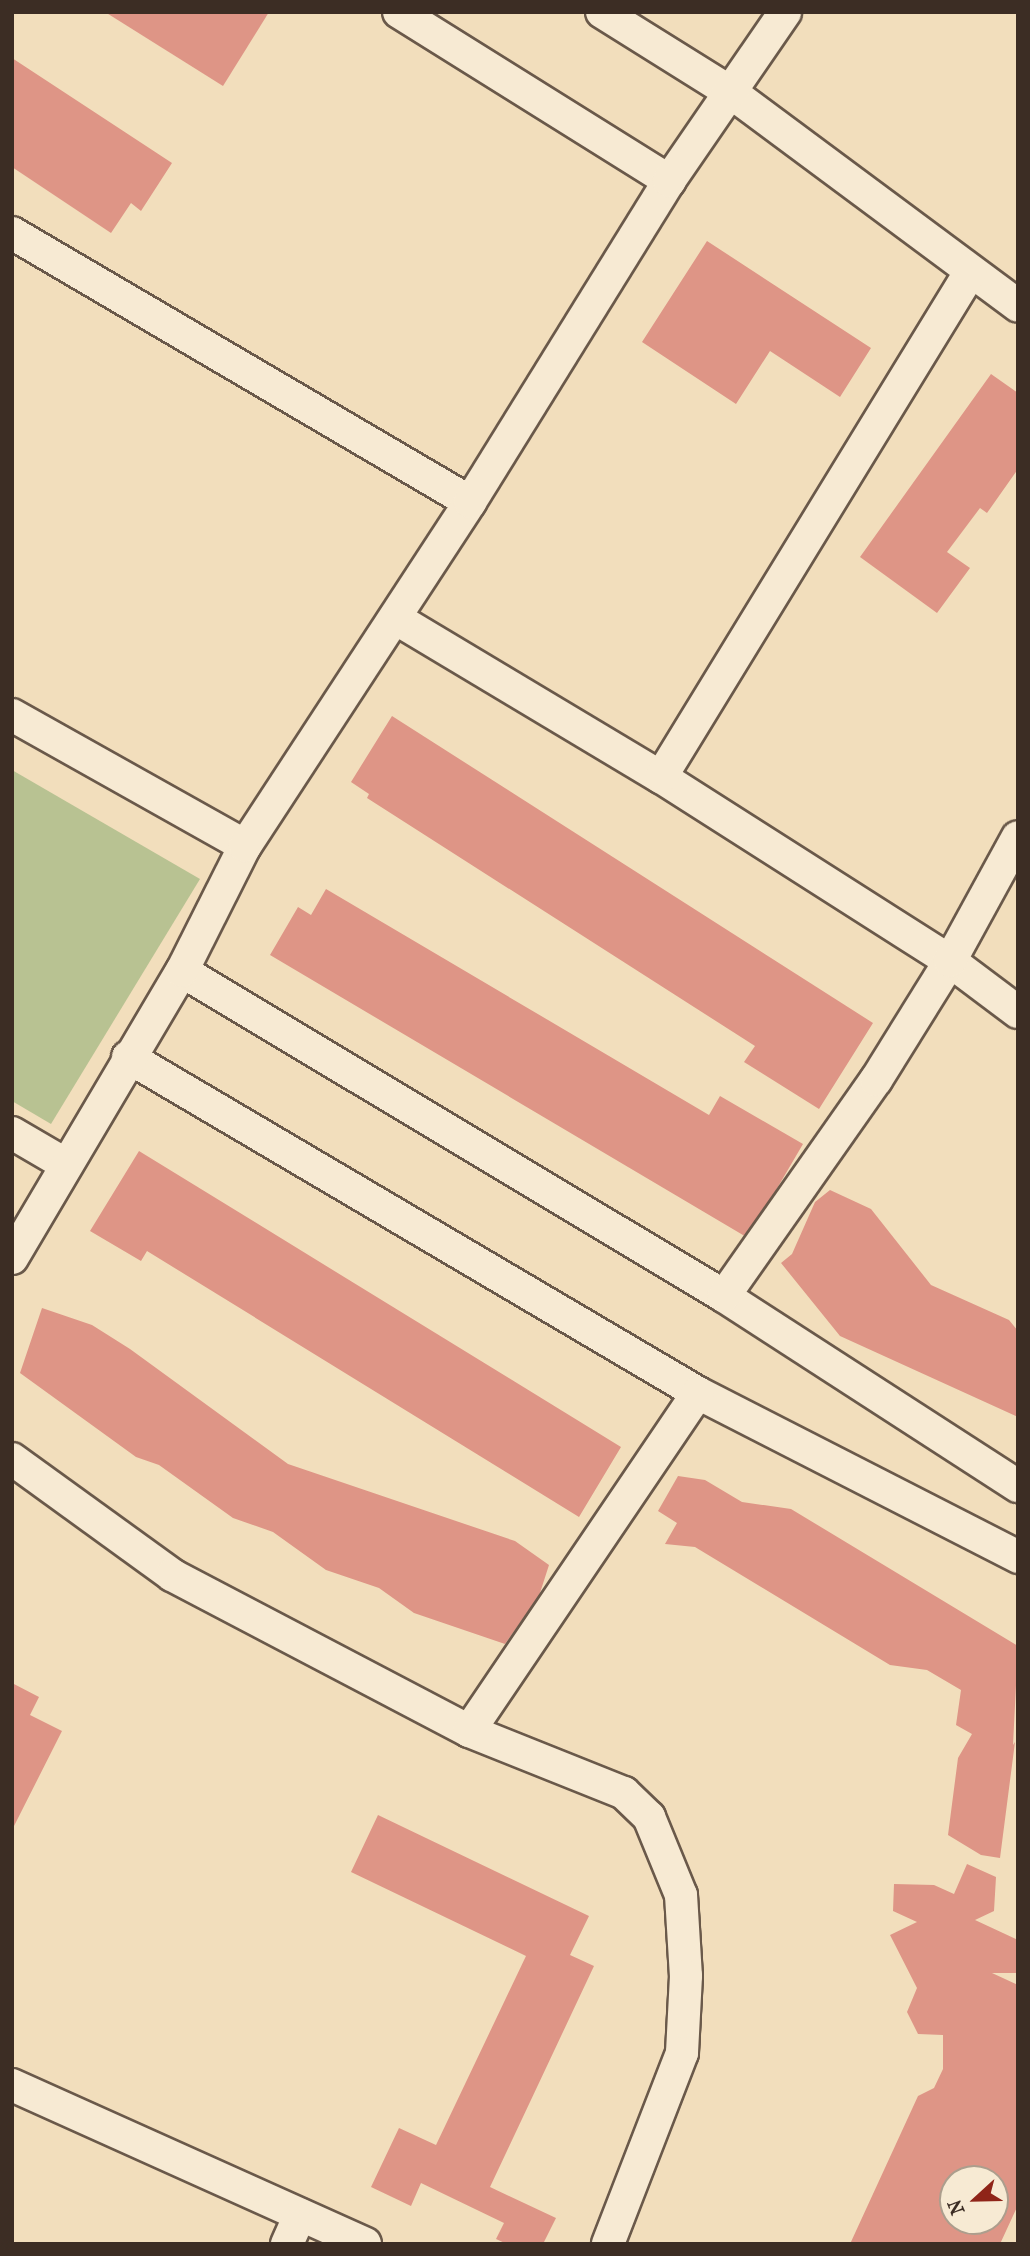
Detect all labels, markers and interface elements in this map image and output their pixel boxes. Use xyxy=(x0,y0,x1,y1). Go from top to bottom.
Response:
north arrow xyxy=(939,2165,1009,2235)
text: N xyxy=(943,2196,969,2218)

